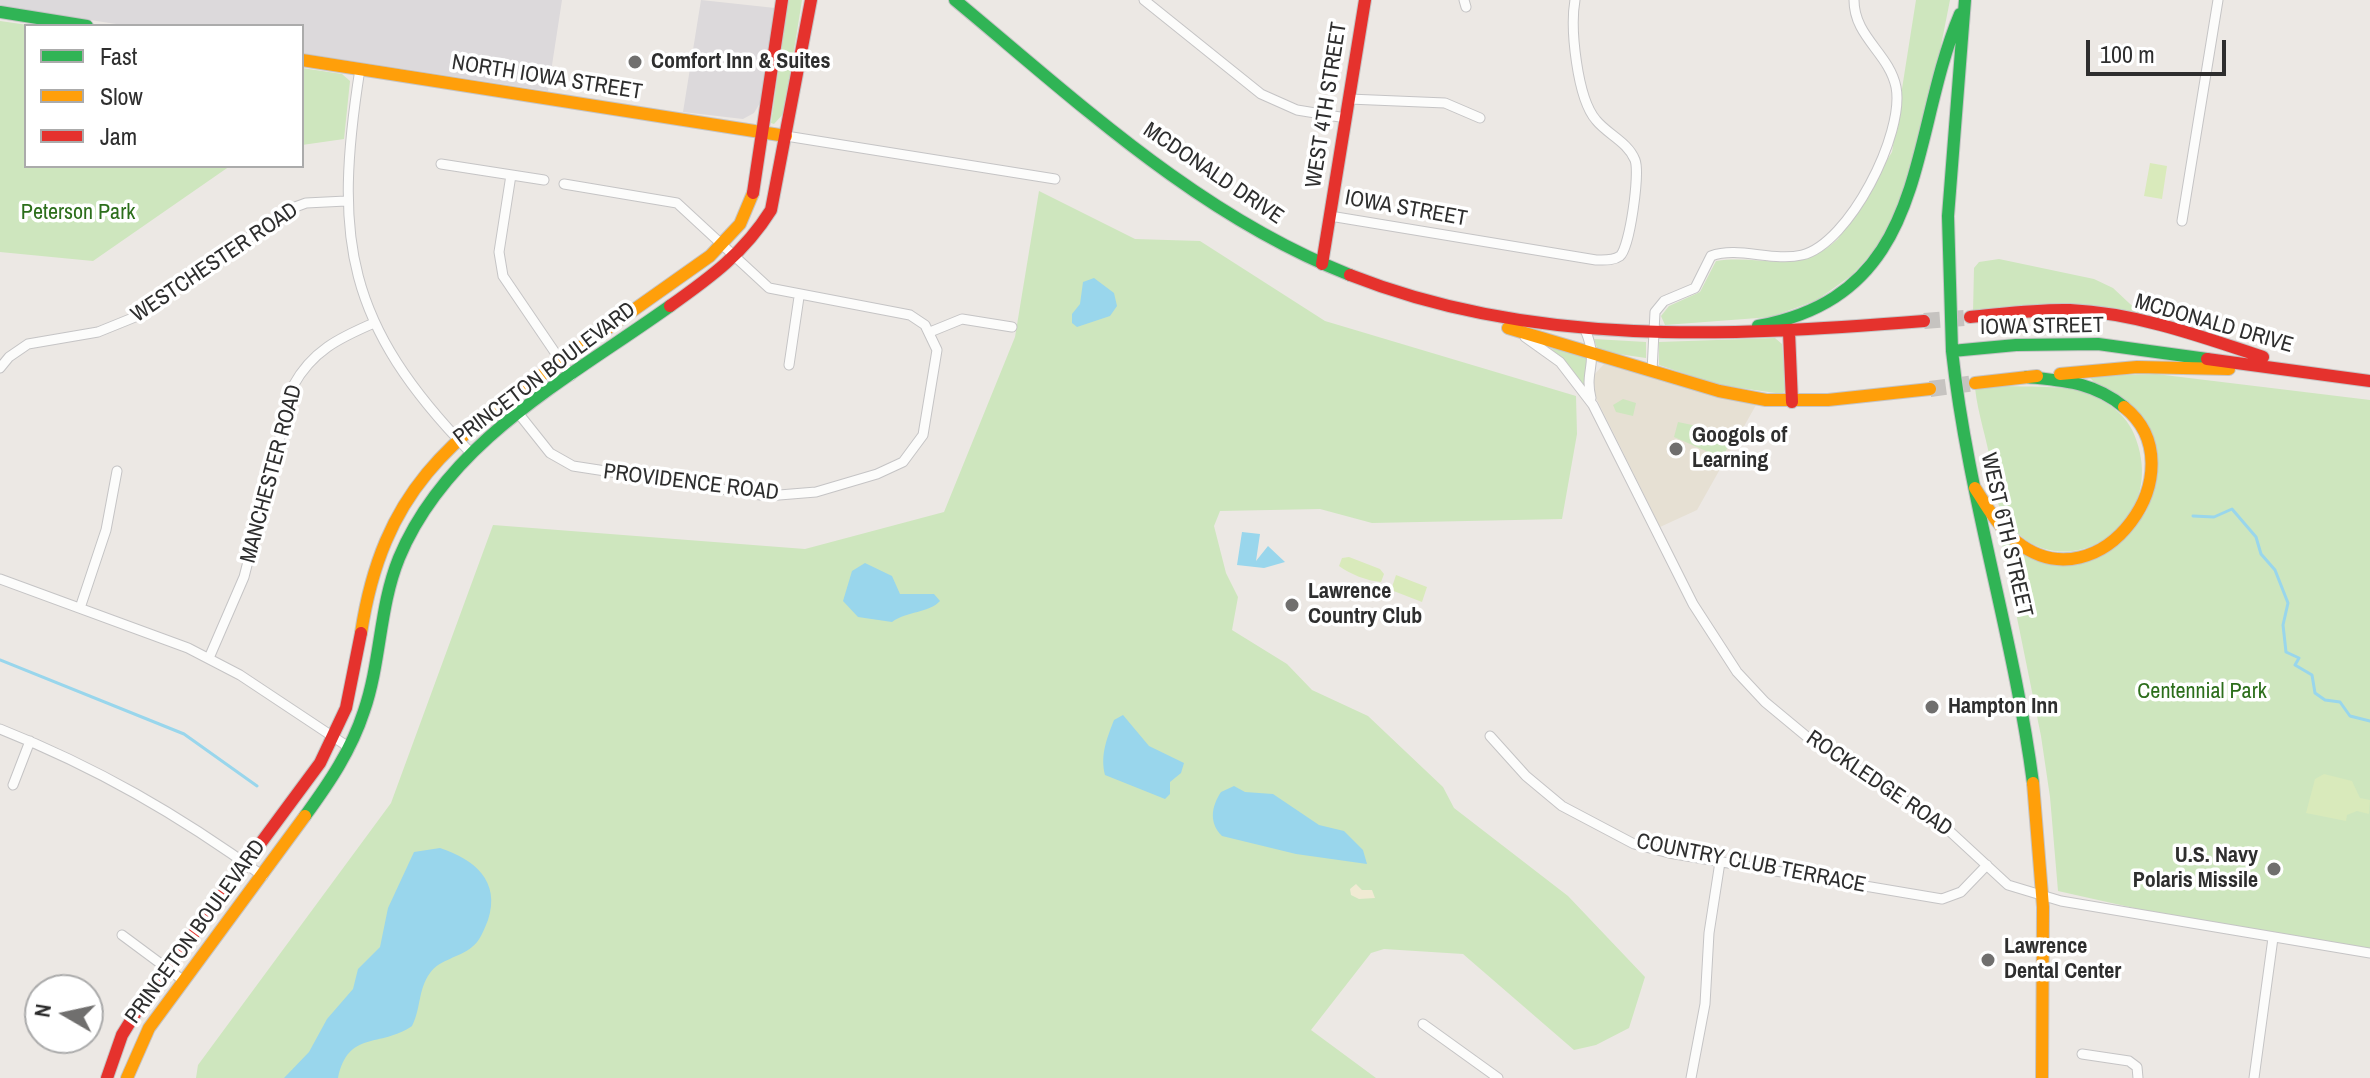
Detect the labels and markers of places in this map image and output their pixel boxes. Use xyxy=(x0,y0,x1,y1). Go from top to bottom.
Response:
place label: Comfort Inn & Suites xyxy=(651,49,830,75)
marker: Comfort Inn & Suites xyxy=(626,53,644,71)
place label: Googols of Learning xyxy=(1692,423,1787,474)
marker: Googols of Learning xyxy=(1667,440,1685,458)
place label: Lawrence Country Club xyxy=(1308,579,1422,630)
marker: Lawrence Country Club xyxy=(1283,596,1301,614)
place label: Hampton Inn xyxy=(1948,694,2058,720)
marker: Hampton Inn xyxy=(1923,698,1941,716)
place label: U.S. Navy Polaris Missile xyxy=(2133,843,2258,894)
marker: U.S. Navy Polaris Missile xyxy=(2265,860,2283,878)
place label: Lawrence Dental Center xyxy=(2004,934,2121,986)
marker: Lawrence Dental Center xyxy=(1979,951,1997,969)

